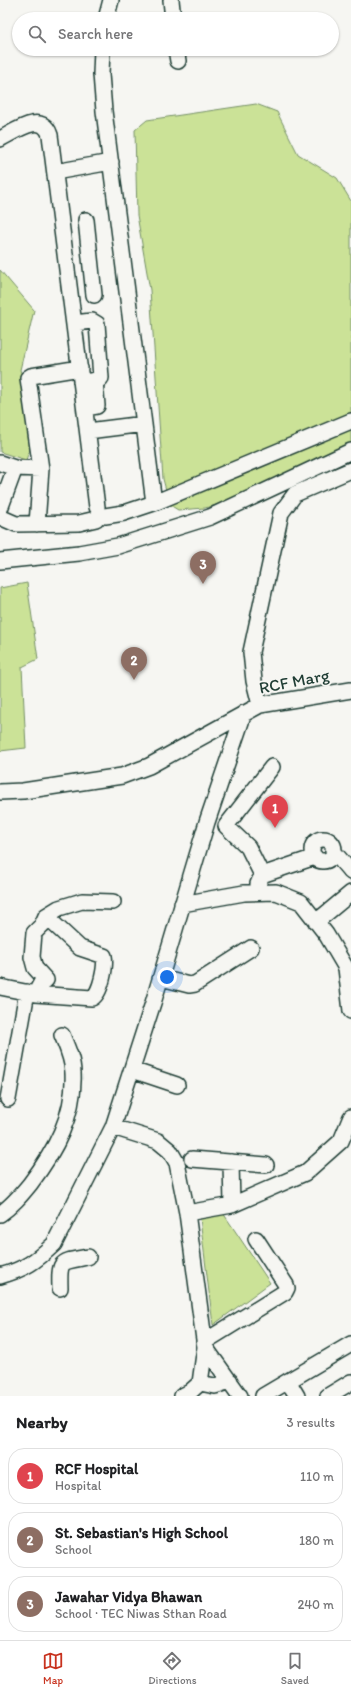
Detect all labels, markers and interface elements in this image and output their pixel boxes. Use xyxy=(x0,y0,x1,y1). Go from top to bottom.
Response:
search box xyxy=(12,12,339,56)
icon: search xyxy=(26,23,48,45)
text: Search here xyxy=(58,25,133,43)
pin: 3 xyxy=(190,551,216,584)
pin: 2 xyxy=(121,647,147,680)
street label: RCF Marg xyxy=(257,664,331,698)
pin: 1 xyxy=(262,795,288,828)
your location xyxy=(157,967,177,987)
text: Nearby xyxy=(16,1412,68,1432)
text: 3 results xyxy=(286,1415,335,1430)
text: RCF Hospital xyxy=(55,1460,138,1478)
text: 1 xyxy=(27,1469,33,1484)
text: 110 m xyxy=(300,1469,334,1484)
text: Hospital xyxy=(55,1478,102,1493)
text: St. Sebastian's High School xyxy=(55,1524,228,1542)
text: 2 xyxy=(27,1533,33,1548)
text: 180 m xyxy=(299,1533,334,1548)
text: School xyxy=(55,1542,92,1557)
text: Jawahar Vidya Bhawan xyxy=(55,1588,202,1606)
text: 3 xyxy=(26,1597,34,1612)
text: 240 m xyxy=(297,1597,334,1612)
text: School · TEC Niwas Sthan Road xyxy=(55,1606,227,1621)
tab: Map xyxy=(42,1650,64,1687)
tab: Directions xyxy=(148,1650,197,1687)
tab: Saved xyxy=(281,1650,309,1687)

